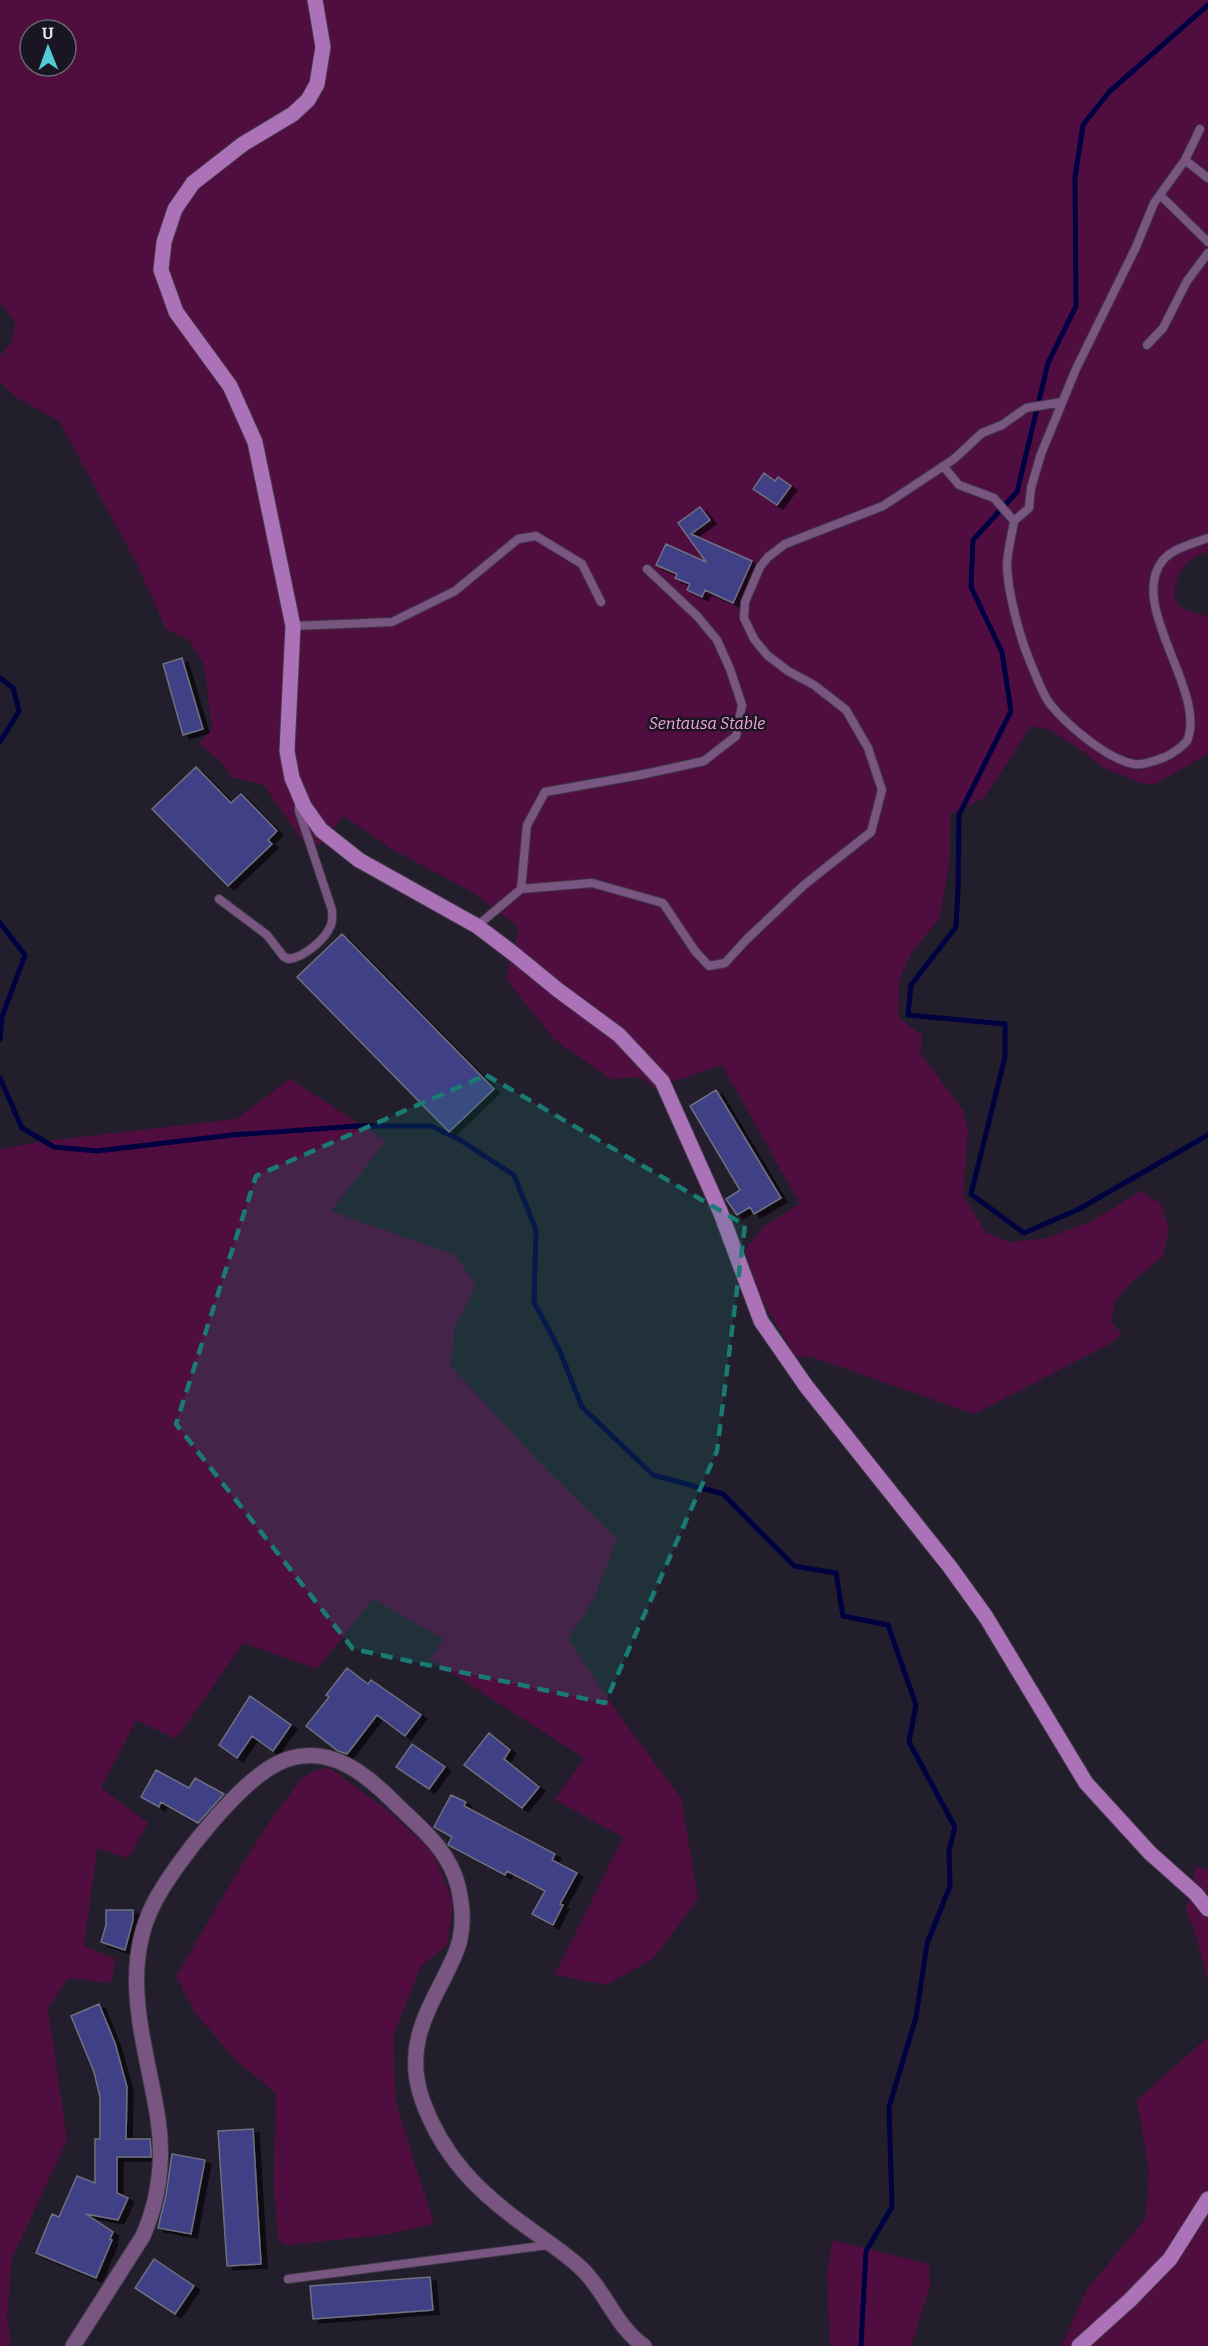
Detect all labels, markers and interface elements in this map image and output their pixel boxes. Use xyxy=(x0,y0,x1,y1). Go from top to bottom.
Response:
north arrow xyxy=(18,18,78,78)
text: U xyxy=(42,24,54,43)
park label: Sentausa Stable xyxy=(649,714,765,733)

